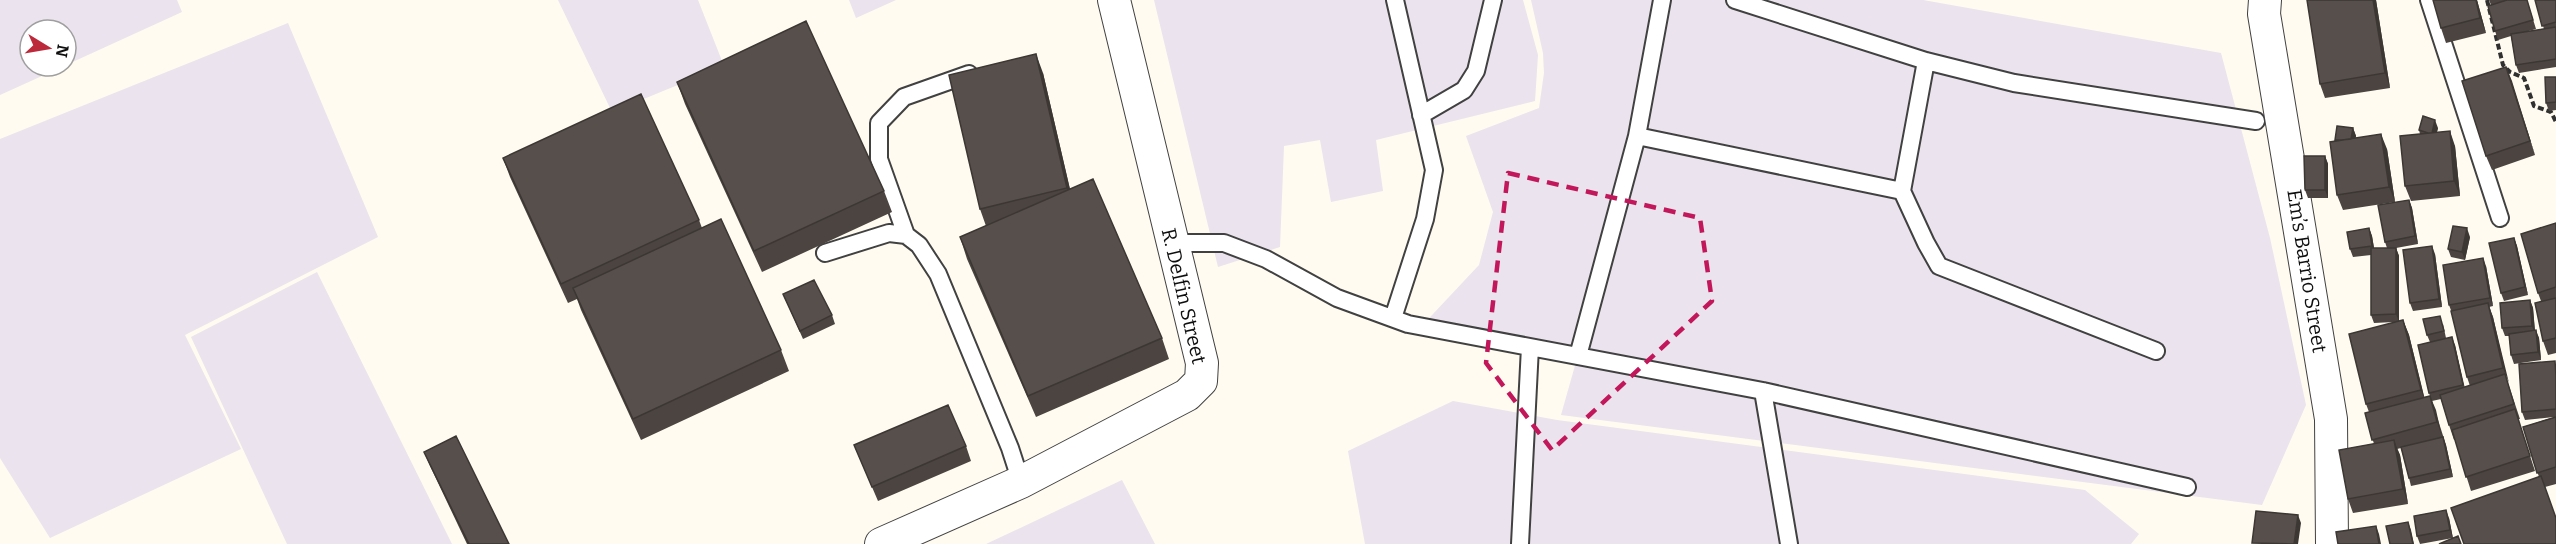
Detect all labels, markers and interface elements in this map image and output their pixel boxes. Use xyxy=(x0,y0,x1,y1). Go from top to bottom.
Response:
north arrow xyxy=(18,18,78,78)
text: N xyxy=(52,43,73,59)
street label: Em’s Barrio Street xyxy=(2282,187,2332,355)
street label: R. Delfin Street xyxy=(1157,226,1211,366)

